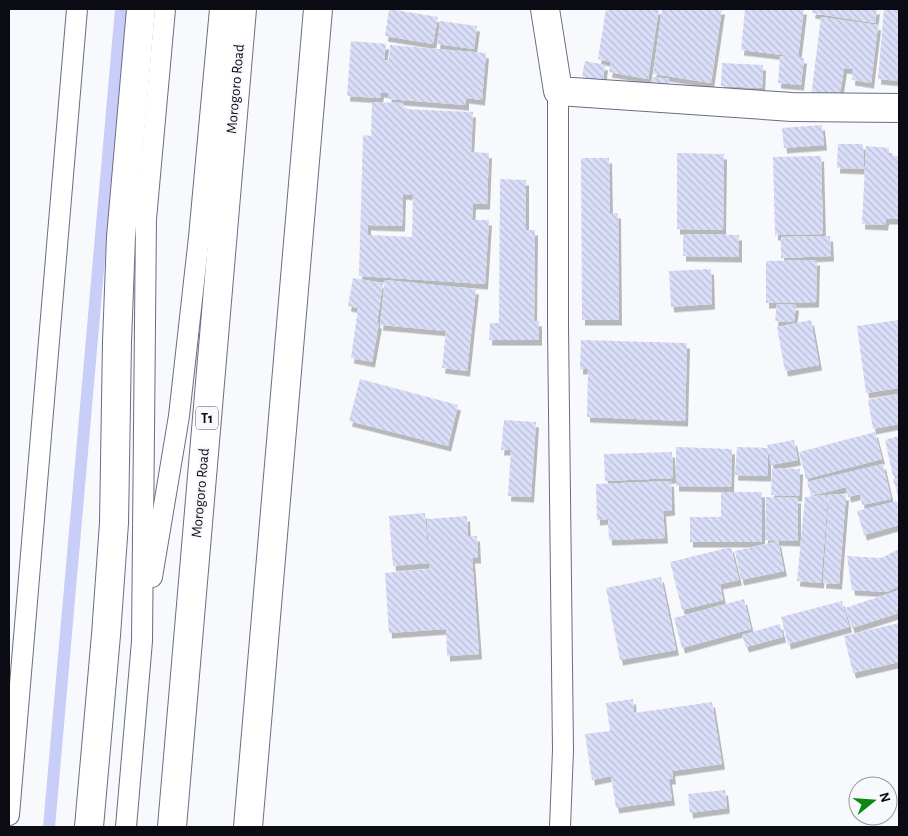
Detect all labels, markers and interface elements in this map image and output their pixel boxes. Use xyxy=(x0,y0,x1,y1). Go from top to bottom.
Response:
street label: Morogoro Road xyxy=(224,43,247,135)
road number: T1 xyxy=(196,406,218,429)
street label: Morogoro Road xyxy=(189,447,212,539)
north arrow xyxy=(848,776,898,826)
text: N xyxy=(876,791,893,804)

